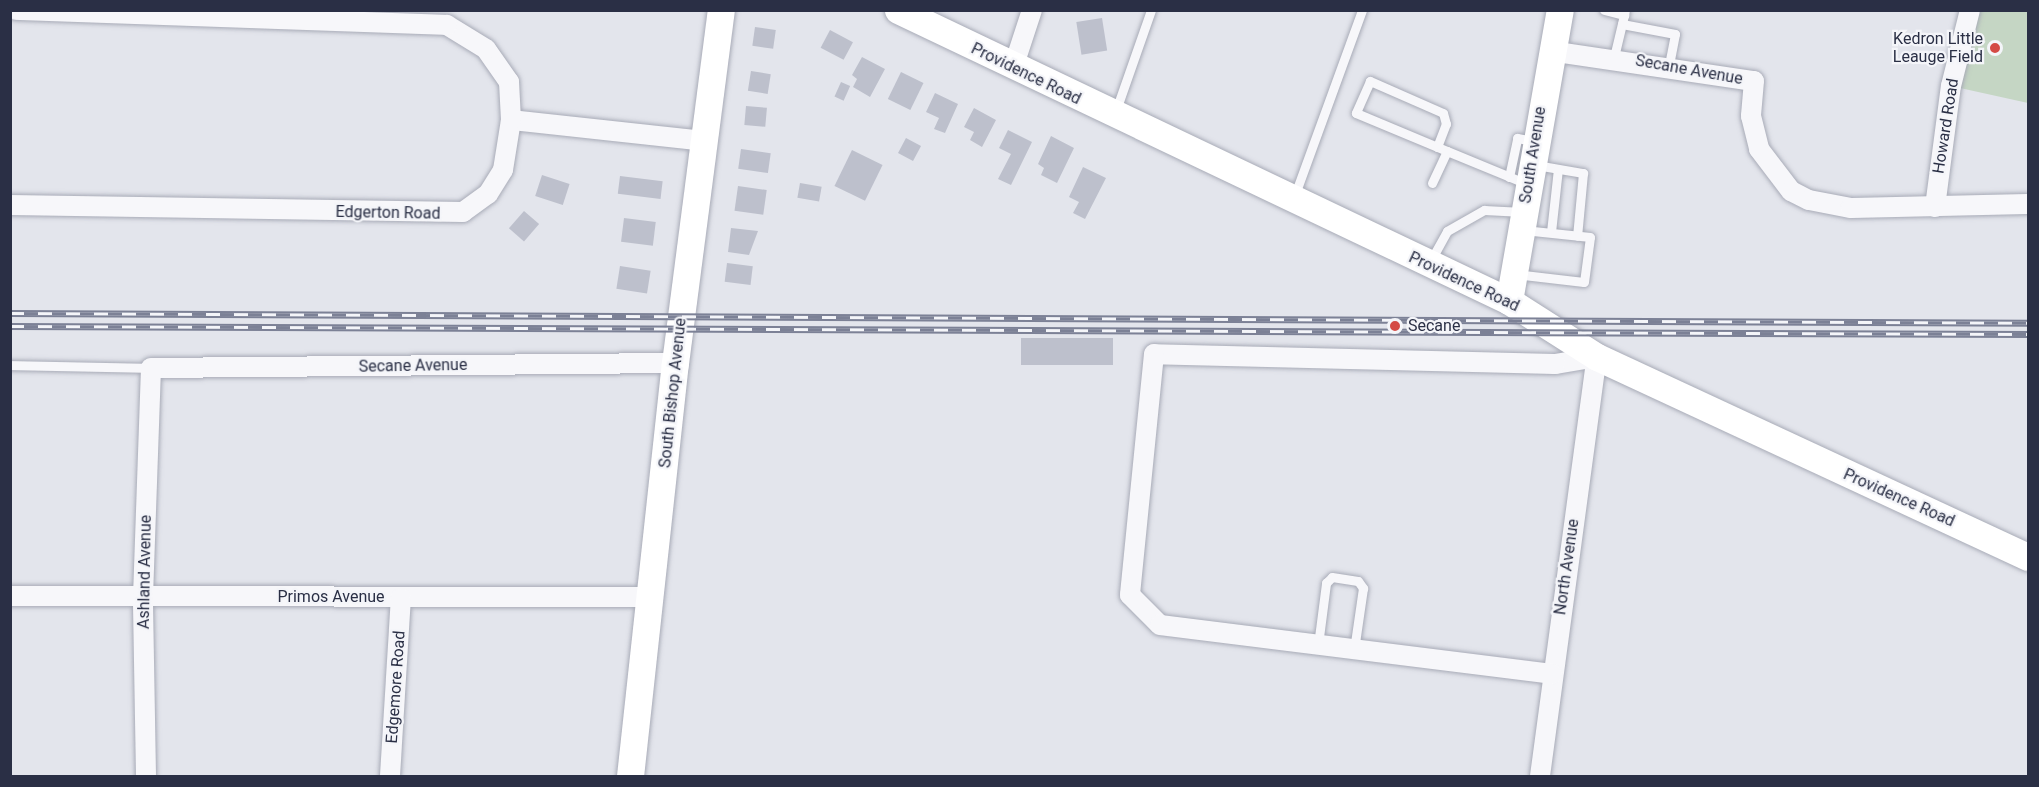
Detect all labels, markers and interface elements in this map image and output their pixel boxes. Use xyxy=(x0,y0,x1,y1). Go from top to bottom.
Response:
place label: Kedron Little Leauge Field xyxy=(1893,29,1983,67)
street label: Providence Road xyxy=(968,39,1084,109)
marker: Kedron Little Leauge Field xyxy=(1988,41,2002,55)
street label: Secane Avenue xyxy=(1634,51,1744,89)
street label: Howard Road xyxy=(1929,77,1963,175)
street label: South Avenue xyxy=(1516,105,1550,205)
street label: Edgerton Road xyxy=(335,202,441,224)
street label: Providence Road xyxy=(1406,248,1522,316)
place label: Secane xyxy=(1408,316,1460,336)
street label: South Bishop Avenue xyxy=(656,317,690,469)
marker: Secane xyxy=(1386,317,1404,335)
street label: Secane Avenue xyxy=(359,355,467,377)
street label: Providence Road xyxy=(1840,465,1958,531)
street label: Ashland Avenue xyxy=(134,515,156,629)
street label: North Avenue xyxy=(1551,518,1583,616)
street label: Primos Avenue xyxy=(277,587,385,607)
street label: Edgemore Road xyxy=(382,630,410,744)

